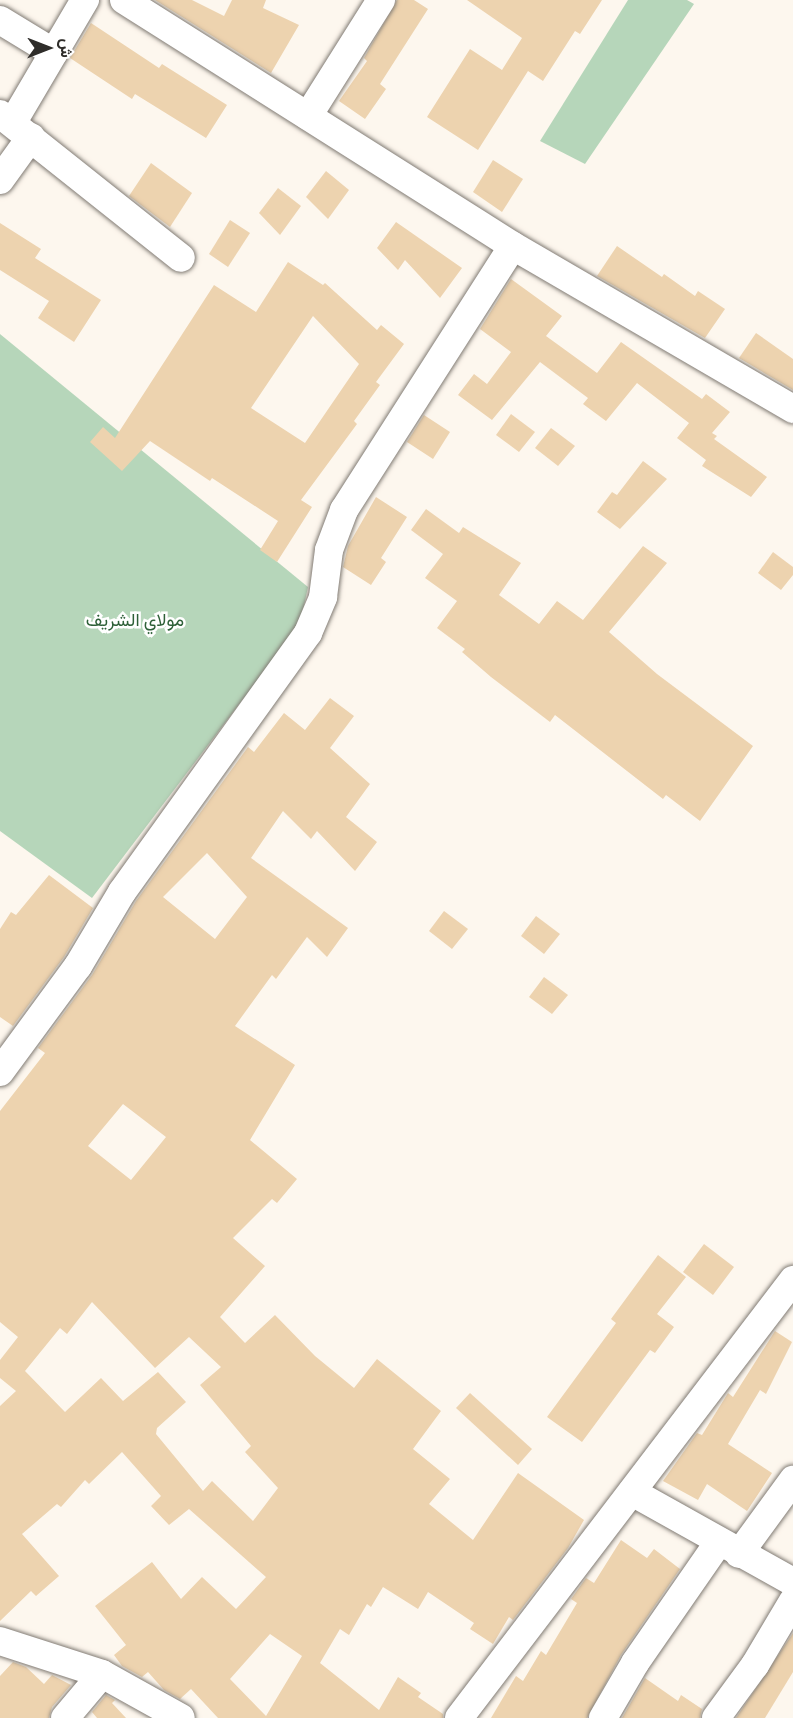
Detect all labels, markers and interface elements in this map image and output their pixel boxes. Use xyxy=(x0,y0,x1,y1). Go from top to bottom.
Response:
north arrow xyxy=(18,18,78,78)
text: ش xyxy=(56,38,76,58)
park label: مولاي الشريف xyxy=(86,609,184,631)

